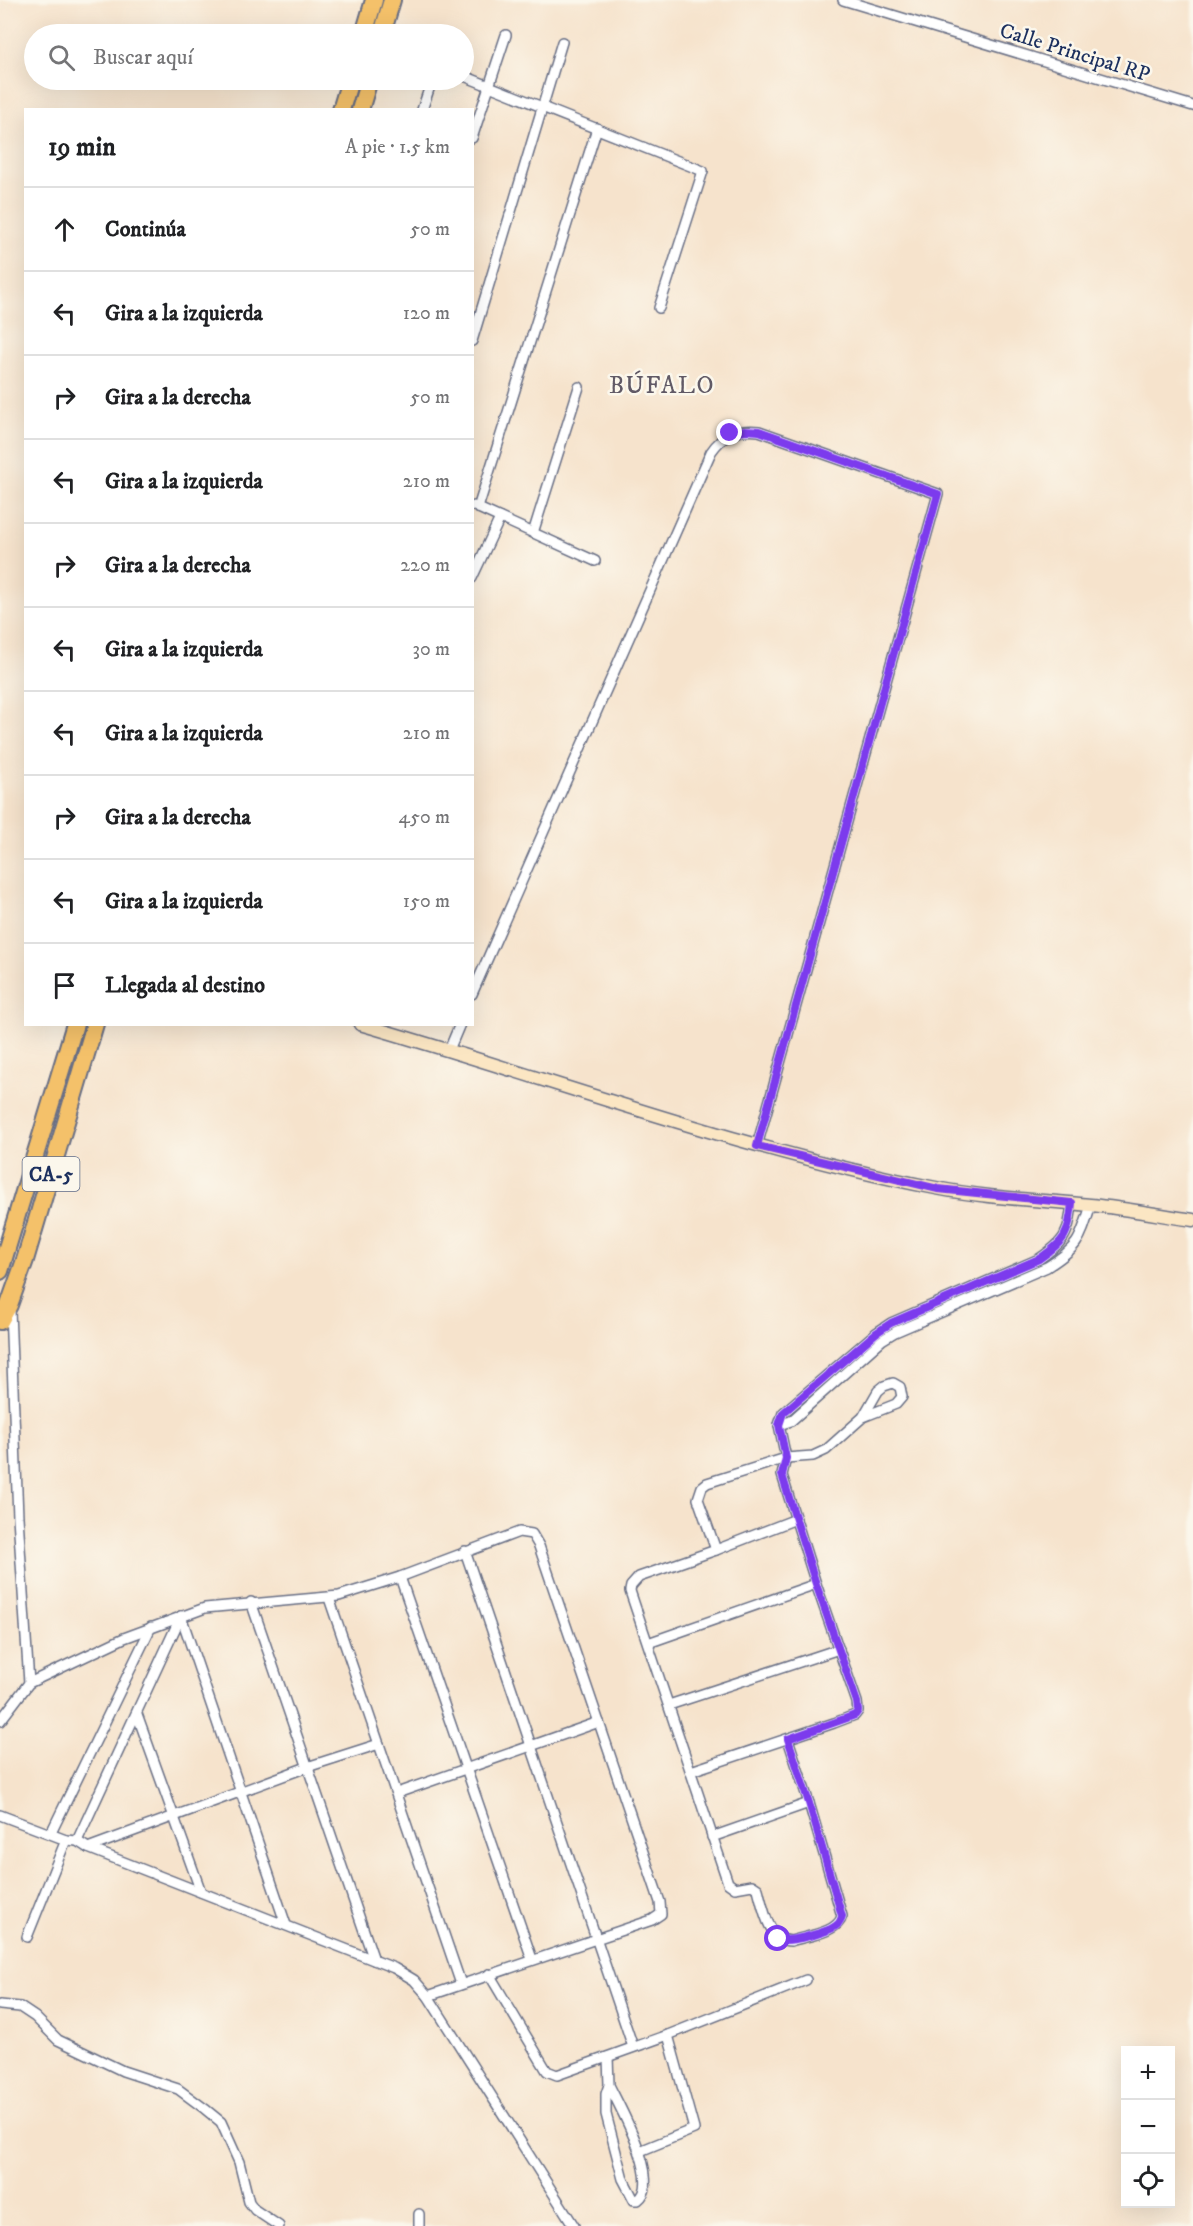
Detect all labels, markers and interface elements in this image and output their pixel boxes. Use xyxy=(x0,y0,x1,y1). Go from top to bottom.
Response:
street label: Calle Principal RP xyxy=(996,18,1153,88)
search box xyxy=(24,24,474,90)
icon: search xyxy=(45,41,78,74)
text: Buscar aquí xyxy=(93,44,193,71)
text: 19 min xyxy=(48,131,116,164)
text: A pie · 1.5 km xyxy=(345,135,450,160)
icon: ahead xyxy=(48,213,81,246)
text: Continúa xyxy=(105,216,186,243)
text: 50 m xyxy=(410,217,450,242)
icon: left xyxy=(48,297,81,330)
text: Gira a la izquierda xyxy=(105,300,263,327)
text: 120 m xyxy=(403,301,450,326)
district label: BÚFALO xyxy=(609,370,715,401)
icon: right xyxy=(48,381,81,414)
text: Gira a la derecha xyxy=(105,384,251,411)
text: 50 m xyxy=(410,385,450,410)
route end xyxy=(716,419,742,445)
icon: left xyxy=(48,465,81,498)
text: Gira a la izquierda xyxy=(105,468,263,495)
text: 210 m xyxy=(403,469,450,494)
icon: right xyxy=(48,549,81,582)
text: Gira a la derecha xyxy=(105,552,251,579)
text: 220 m xyxy=(400,553,450,578)
icon: left xyxy=(48,633,81,666)
text: Gira a la izquierda xyxy=(105,636,263,663)
text: 30 m xyxy=(412,637,450,662)
icon: left xyxy=(48,717,81,750)
text: Gira a la izquierda xyxy=(105,720,263,747)
text: 210 m xyxy=(403,721,450,746)
icon: right xyxy=(48,801,81,834)
text: Gira a la derecha xyxy=(105,804,251,831)
text: 450 m xyxy=(399,805,450,830)
icon: left xyxy=(48,885,81,918)
text: Gira a la izquierda xyxy=(105,888,263,915)
text: 150 m xyxy=(403,889,450,914)
icon: arrive xyxy=(48,969,81,1002)
text: Llegada al destino xyxy=(105,972,265,999)
road number: CA-5 xyxy=(22,1157,80,1191)
route start xyxy=(764,1925,790,1951)
map controls xyxy=(1121,2046,1175,2208)
button: + xyxy=(1121,2046,1175,2100)
button: − xyxy=(1121,2100,1175,2154)
button: locate xyxy=(1121,2154,1175,2208)

